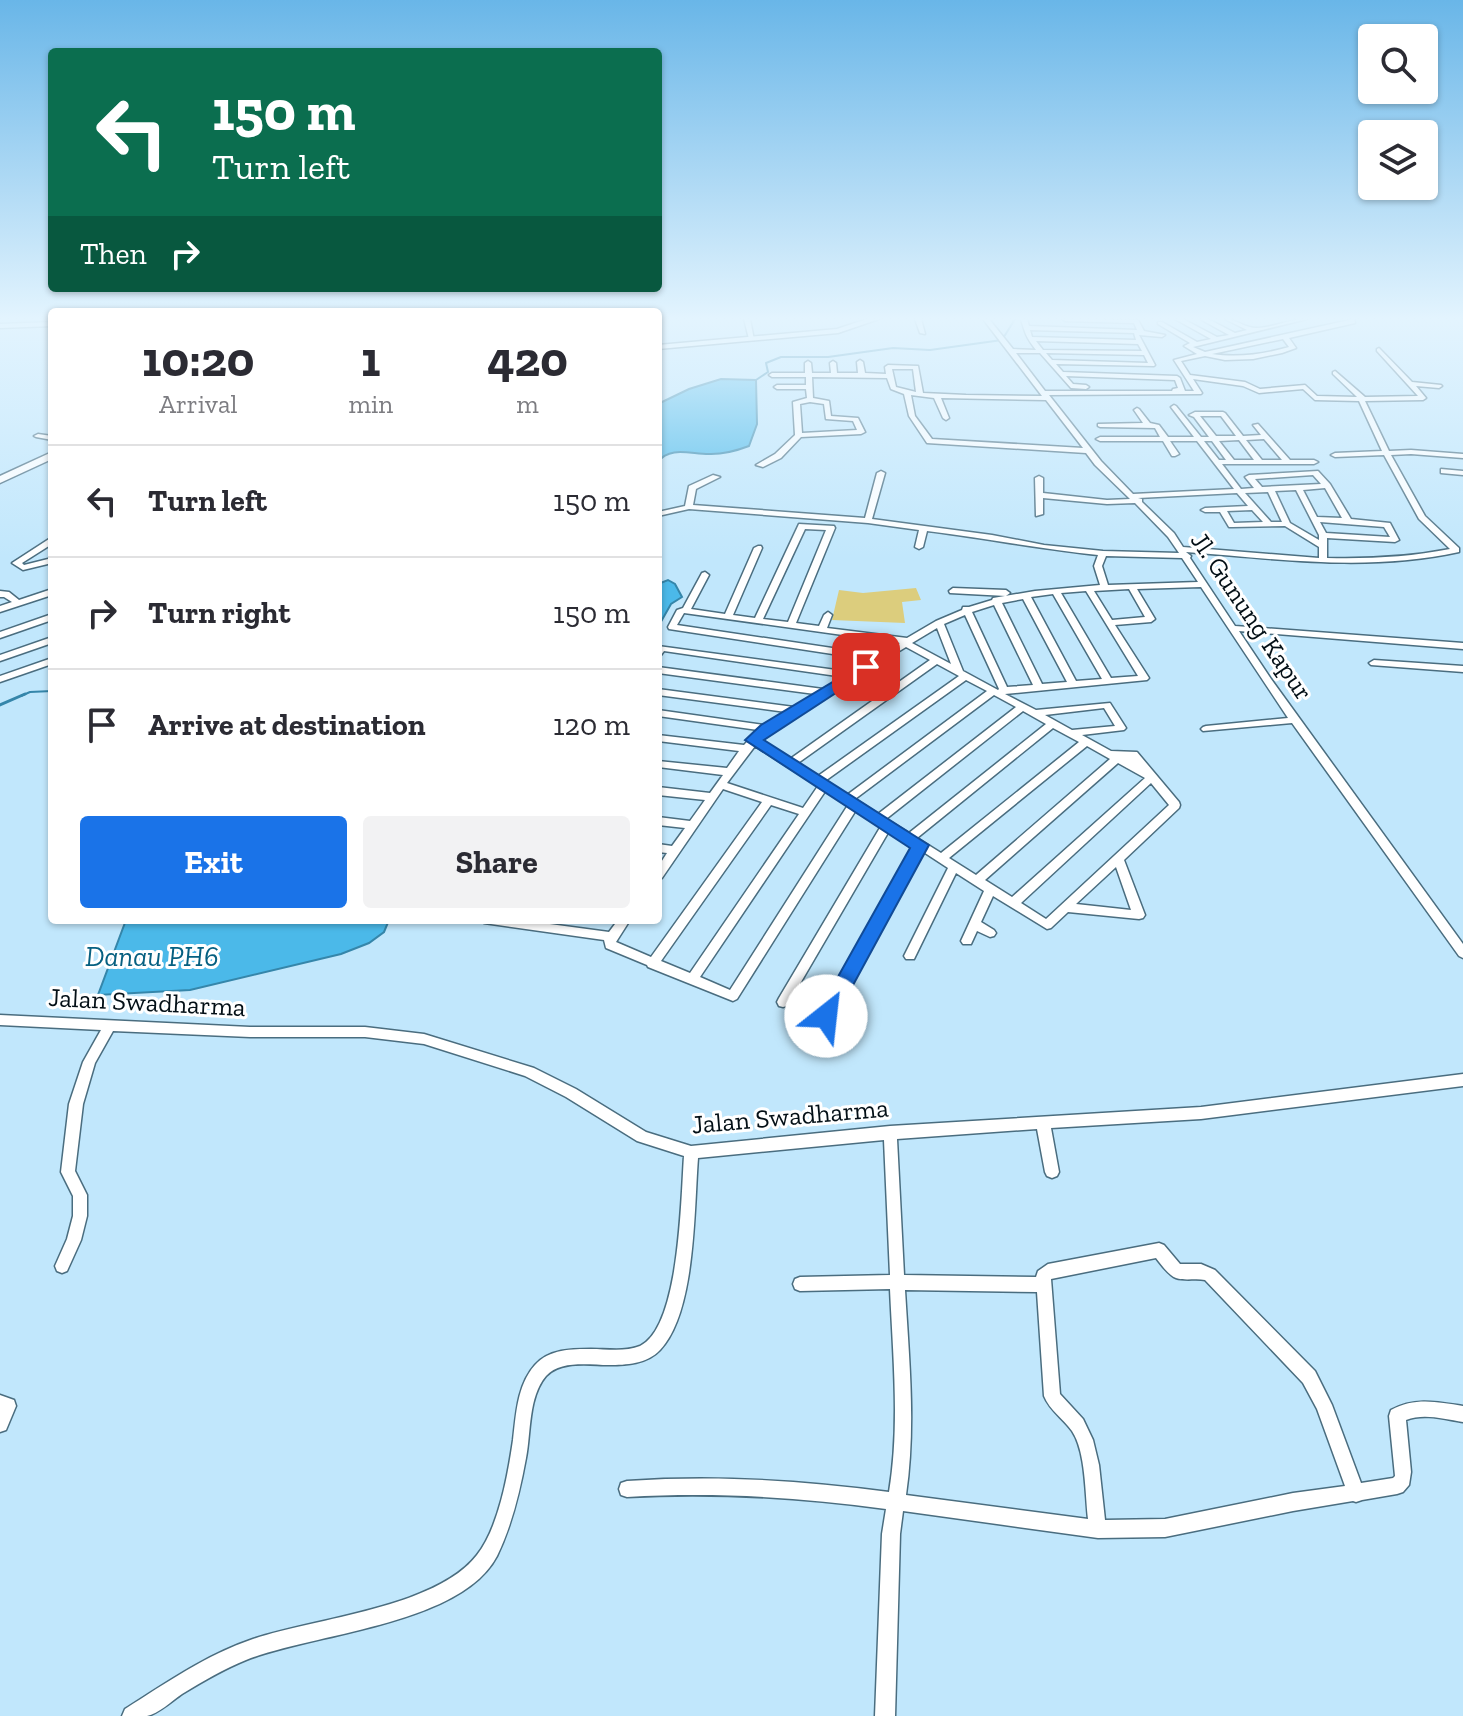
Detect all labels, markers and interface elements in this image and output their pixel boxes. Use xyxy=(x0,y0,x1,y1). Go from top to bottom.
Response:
map controls xyxy=(1358,24,1438,200)
button: search xyxy=(1358,24,1438,104)
text: 150 m xyxy=(212,77,356,144)
icon: left xyxy=(80,80,184,184)
button: layers xyxy=(1358,120,1438,200)
text: Turn left xyxy=(212,145,350,188)
icon: right xyxy=(163,232,207,276)
text: Then xyxy=(80,236,147,272)
text: 10:20 xyxy=(142,331,254,388)
text: 1 xyxy=(361,331,380,388)
text: 420 xyxy=(487,331,568,388)
text: Arrival xyxy=(159,388,237,420)
text: min xyxy=(348,388,393,420)
text: m xyxy=(516,388,539,420)
icon: left xyxy=(80,479,124,523)
text: Turn left xyxy=(148,483,267,519)
text: 150 m xyxy=(553,483,630,519)
street label: Jl. Gunung Kapur xyxy=(1184,526,1320,706)
icon: right xyxy=(80,591,124,635)
text: Turn right xyxy=(148,595,290,631)
text: 150 m xyxy=(553,595,630,631)
pin xyxy=(832,633,900,701)
icon: arrive xyxy=(844,645,888,689)
icon: arrive xyxy=(80,703,124,747)
text: Arrive at destination xyxy=(148,707,425,743)
text: 120 m xyxy=(553,707,630,743)
button: Exit xyxy=(80,816,347,908)
button: Share xyxy=(363,816,630,908)
water label: Danau PH6 xyxy=(85,940,219,973)
position arrow xyxy=(784,974,868,1058)
street label: Jalan Swadharma xyxy=(48,981,247,1023)
street label: Jalan Swadharma xyxy=(690,1091,890,1141)

